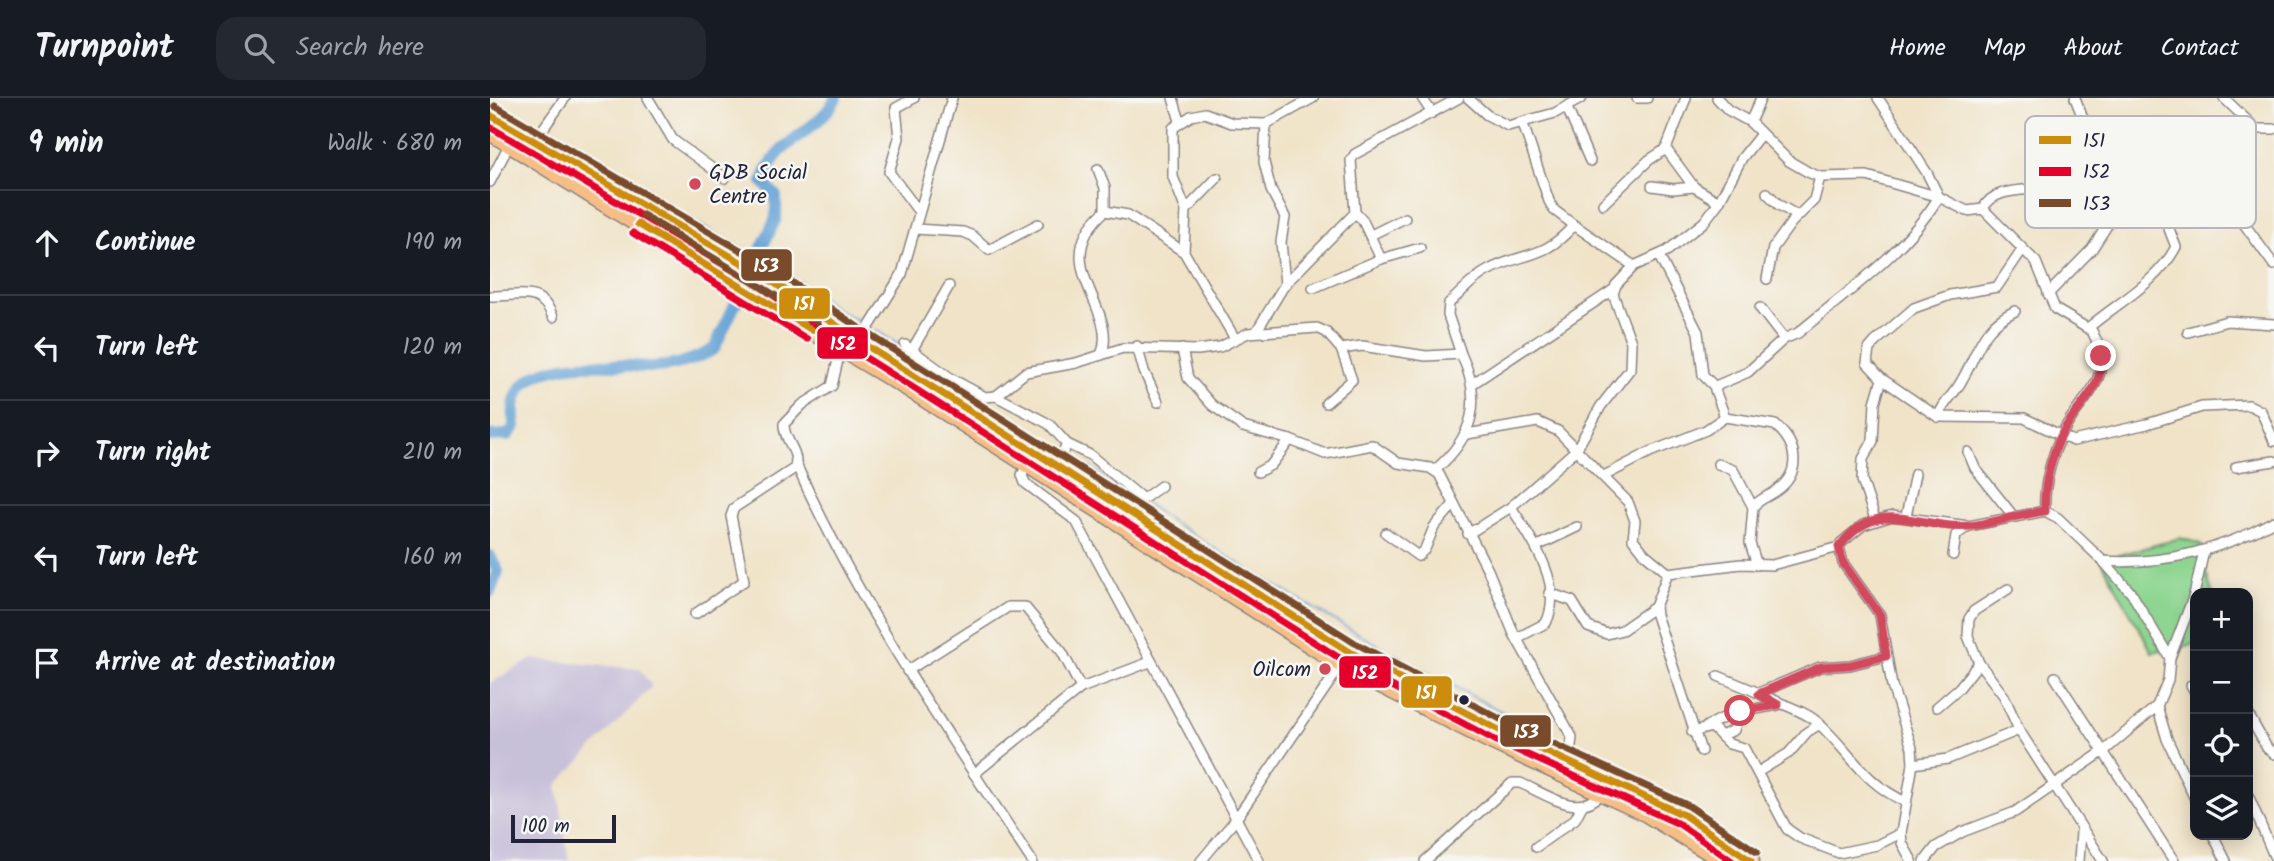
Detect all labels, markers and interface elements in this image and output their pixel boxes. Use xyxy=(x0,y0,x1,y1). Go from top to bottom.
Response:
search box xyxy=(216,17,706,80)
text: Turnpoint xyxy=(35,22,174,75)
text: Search here xyxy=(296,27,424,69)
icon: search xyxy=(240,29,278,67)
text: Home xyxy=(1889,29,1946,68)
text: Map xyxy=(1984,29,2026,68)
text: About xyxy=(2064,29,2122,68)
text: Contact xyxy=(2160,29,2239,68)
legend xyxy=(2025,116,2256,228)
text: 9 min xyxy=(28,120,104,168)
text: Walk · 680 m xyxy=(327,126,462,162)
text: 151 xyxy=(2083,127,2105,157)
place label: GDB Social Centre xyxy=(709,157,807,214)
text: 152 xyxy=(2083,158,2110,188)
marker: GDB Social Centre xyxy=(687,176,703,192)
text: 153 xyxy=(2083,190,2110,220)
text: Continue xyxy=(95,222,196,264)
icon: ahead xyxy=(28,224,66,262)
text: 190 m xyxy=(405,225,462,261)
line badge: 153 xyxy=(740,248,793,282)
text: 153 xyxy=(753,252,779,282)
line badge: 151 xyxy=(778,287,831,320)
text: 151 xyxy=(793,290,815,320)
line badge: 152 xyxy=(816,326,869,360)
text: Turn left xyxy=(95,327,198,369)
icon: left xyxy=(28,329,66,367)
text: 120 m xyxy=(402,330,462,366)
text: 152 xyxy=(830,330,856,360)
route end xyxy=(2085,340,2116,371)
text: Turn right xyxy=(95,432,211,474)
icon: right xyxy=(28,434,66,472)
text: 210 m xyxy=(402,435,462,471)
text: Turn left xyxy=(95,537,198,579)
icon: left xyxy=(28,539,66,577)
text: 160 m xyxy=(403,540,462,576)
map controls xyxy=(2190,588,2253,840)
button: + xyxy=(2190,588,2253,651)
text: Arrive at destination xyxy=(95,642,335,684)
icon: arrive xyxy=(28,644,66,682)
button: − xyxy=(2190,651,2253,714)
place label: Oilcom xyxy=(1252,654,1311,687)
line badge: 152 xyxy=(1338,655,1392,689)
text: 152 xyxy=(1352,659,1378,689)
marker: Oilcom xyxy=(1317,661,1333,677)
line badge: 151 xyxy=(1400,675,1453,709)
text: 151 xyxy=(1415,679,1437,709)
unlabelled marker xyxy=(1457,693,1471,707)
route start xyxy=(1724,695,1755,726)
line badge: 153 xyxy=(1499,714,1552,748)
button: locate xyxy=(2190,714,2253,777)
text: 153 xyxy=(1513,718,1539,748)
button: layers xyxy=(2190,777,2253,840)
scale bar xyxy=(511,812,616,844)
text: 100 m xyxy=(522,812,570,842)

